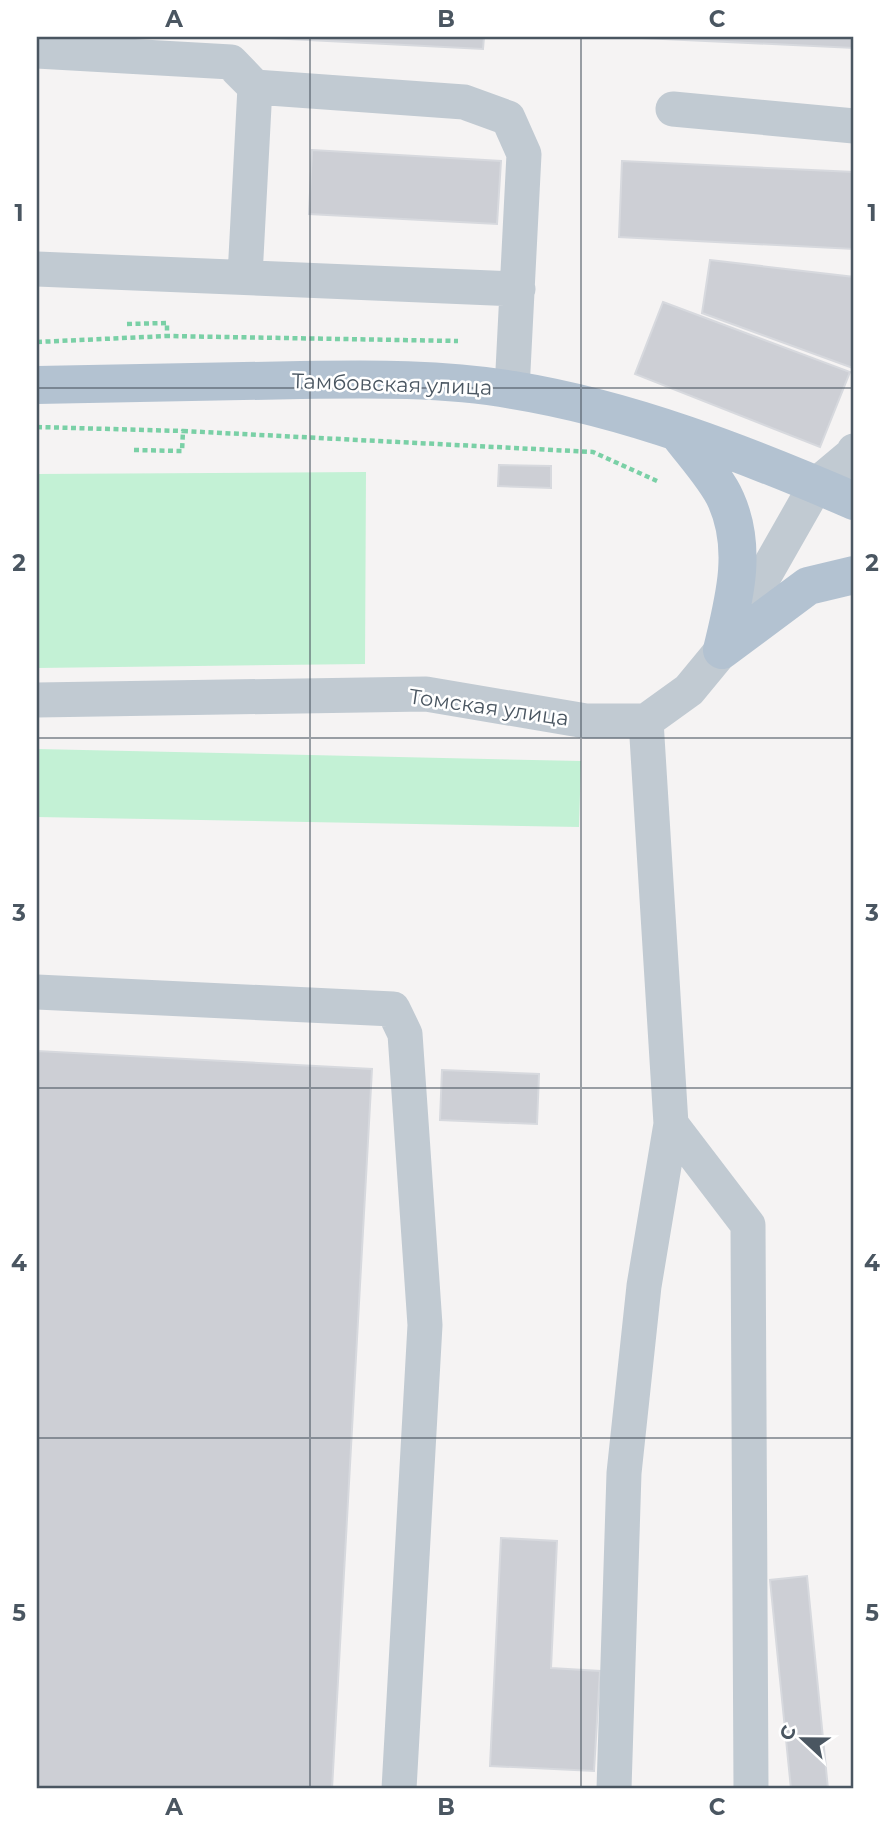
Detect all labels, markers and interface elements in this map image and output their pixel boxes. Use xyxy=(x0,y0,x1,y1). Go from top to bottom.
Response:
text: A xyxy=(164,5,183,33)
text: B xyxy=(437,5,455,33)
text: C xyxy=(709,5,726,33)
text: 1 xyxy=(14,199,24,227)
text: 1 xyxy=(867,199,877,227)
street label: Тамбовская улица xyxy=(291,368,493,400)
text: 2 xyxy=(12,549,26,577)
text: 2 xyxy=(865,549,879,577)
street label: Томская улица xyxy=(408,683,570,731)
text: 3 xyxy=(11,899,26,927)
text: 3 xyxy=(864,899,879,927)
text: 4 xyxy=(11,1249,27,1277)
text: 4 xyxy=(864,1249,880,1277)
text: 5 xyxy=(12,1599,26,1627)
text: 5 xyxy=(865,1599,879,1627)
north arrow xyxy=(768,1703,838,1773)
text: С xyxy=(774,1722,801,1744)
text: A xyxy=(164,1793,183,1821)
text: B xyxy=(437,1793,455,1821)
text: C xyxy=(709,1793,726,1821)

